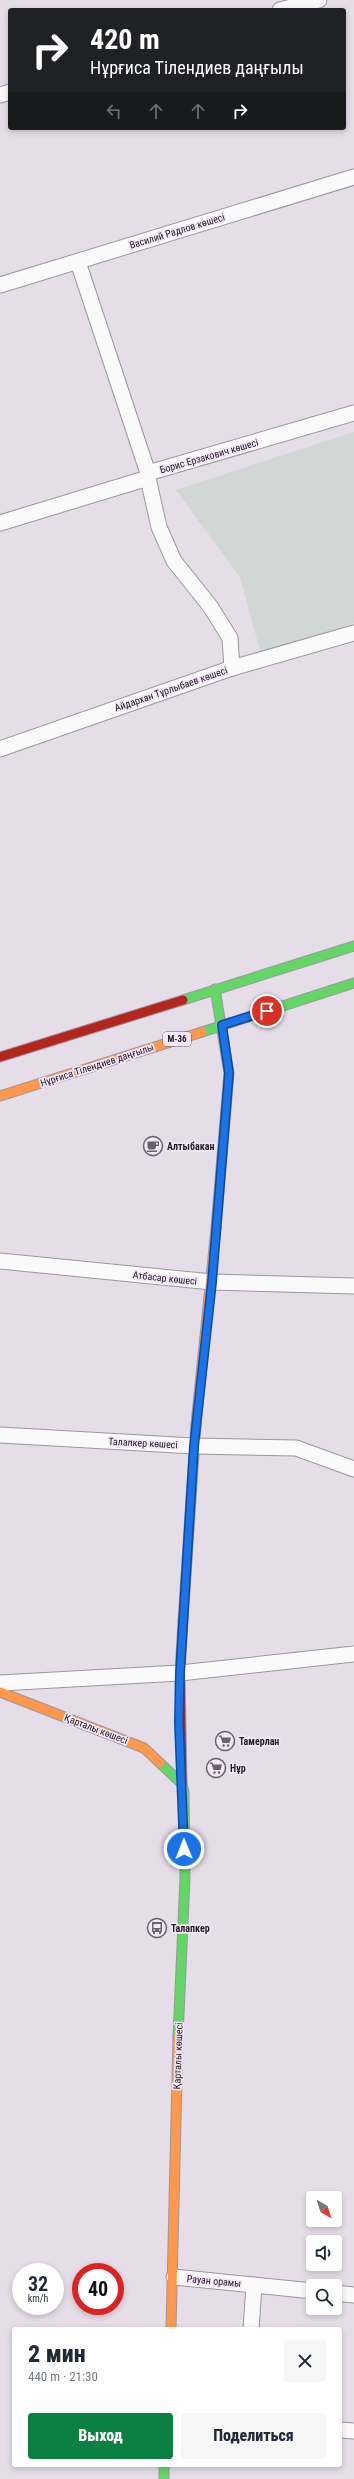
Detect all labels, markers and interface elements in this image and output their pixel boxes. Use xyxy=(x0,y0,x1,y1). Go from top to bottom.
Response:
text: 420 m xyxy=(90,23,160,56)
icon: right xyxy=(24,24,76,76)
text: Нұрғиса Тілендиев даңғылы xyxy=(90,57,304,78)
icon: left xyxy=(103,100,125,122)
icon: ahead xyxy=(145,100,167,122)
icon: ahead xyxy=(187,100,209,122)
icon: right xyxy=(229,100,251,122)
street label: Василий Радлов көшесі xyxy=(128,211,226,251)
street label: Борис Ерзакович көшесі xyxy=(159,437,259,475)
street label: Айдархан Тұрлыбаев көшесі xyxy=(113,664,229,714)
pin xyxy=(250,994,284,1028)
icon: arrive xyxy=(256,1000,278,1022)
road number: M-36 xyxy=(163,1032,191,1046)
street label: Нұрғиса Тілендиев даңғылы xyxy=(39,1041,155,1089)
cafe icon: Алтыбакан xyxy=(142,1135,164,1157)
place label: Алтыбакан xyxy=(167,1141,214,1152)
street label: Атбасар көшесі xyxy=(132,1269,198,1287)
street label: Талапкер көшесі xyxy=(108,1436,178,1450)
street label: Қарталы көшесі xyxy=(63,1712,129,1746)
supermarket icon: Тамерлан xyxy=(214,1730,236,1752)
place label: Тамерлан xyxy=(239,1736,279,1747)
supermarket icon: Нұр xyxy=(205,1757,227,1779)
place label: Нұр xyxy=(230,1763,246,1774)
position arrow xyxy=(163,1828,205,1870)
bus stop icon: Талапкер xyxy=(146,1917,168,1939)
place label: Талапкер xyxy=(171,1923,210,1934)
street label: Қарталы көшесі xyxy=(171,2022,185,2090)
north arrow xyxy=(306,2191,342,2227)
map controls xyxy=(306,2191,342,2315)
button: sound xyxy=(306,2235,342,2271)
speed limit sign: 40 xyxy=(72,2263,124,2315)
text: 32 xyxy=(28,2272,48,2296)
street label: Рауан орамы xyxy=(186,2273,242,2289)
button: search xyxy=(306,2279,342,2315)
text: km/h xyxy=(28,2293,48,2304)
text: 2 мин xyxy=(28,2340,86,2368)
button: close xyxy=(284,2340,326,2382)
text: 440 m · 21:30 xyxy=(28,2369,98,2384)
button: Выход xyxy=(28,2413,173,2459)
button: Поделиться xyxy=(181,2413,326,2459)

